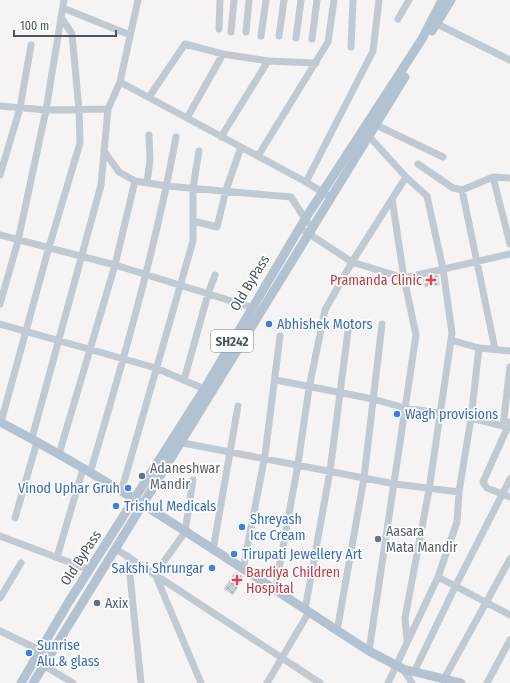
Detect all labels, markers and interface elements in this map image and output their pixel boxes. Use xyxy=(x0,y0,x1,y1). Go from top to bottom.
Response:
scale bar xyxy=(14,12,116,38)
text: 100 m xyxy=(20,19,49,33)
street label: Old ByPass xyxy=(227,252,273,314)
place label: Pramanda Clinic xyxy=(330,272,422,289)
marker: Pramanda Clinic xyxy=(425,274,437,286)
place label: Abhishek Motors xyxy=(277,316,373,333)
marker: Abhishek Motors xyxy=(264,319,274,329)
road number: SH242 xyxy=(211,330,253,352)
place label: Wagh provisions xyxy=(405,406,498,423)
marker: Wagh provisions xyxy=(392,409,402,419)
place label: Adaneshwar Mandir xyxy=(150,460,220,493)
marker: Adaneshwar Mandir xyxy=(137,471,147,481)
place label: Vinod Uphar Gruh xyxy=(18,480,120,497)
marker: Vinod Uphar Gruh xyxy=(123,483,133,493)
place label: Trishul Medicals xyxy=(124,498,216,515)
marker: Trishul Medicals xyxy=(111,501,121,511)
place label: Shreyash Ice Cream xyxy=(250,511,305,544)
marker: Shreyash Ice Cream xyxy=(237,522,247,532)
place label: Aasara Mata Mandir xyxy=(386,523,458,556)
street label: Old ByPass xyxy=(57,527,105,589)
marker: Aasara Mata Mandir xyxy=(373,534,383,544)
place label: Tirupati Jewellery Art xyxy=(242,546,363,563)
marker: Tirupati Jewellery Art xyxy=(229,549,239,559)
place label: Sakshi Shrungar xyxy=(112,560,204,577)
marker: Sakshi Shrungar xyxy=(207,563,217,573)
place label: Bardiya Children Hospital xyxy=(246,564,340,597)
marker: Bardiya Children Hospital xyxy=(231,574,243,586)
place label: Axix xyxy=(105,595,129,612)
marker: Axix xyxy=(92,598,102,608)
place label: Sunrise Alu.& glass xyxy=(37,637,100,670)
marker: Sunrise Alu.& glass xyxy=(24,648,34,658)

